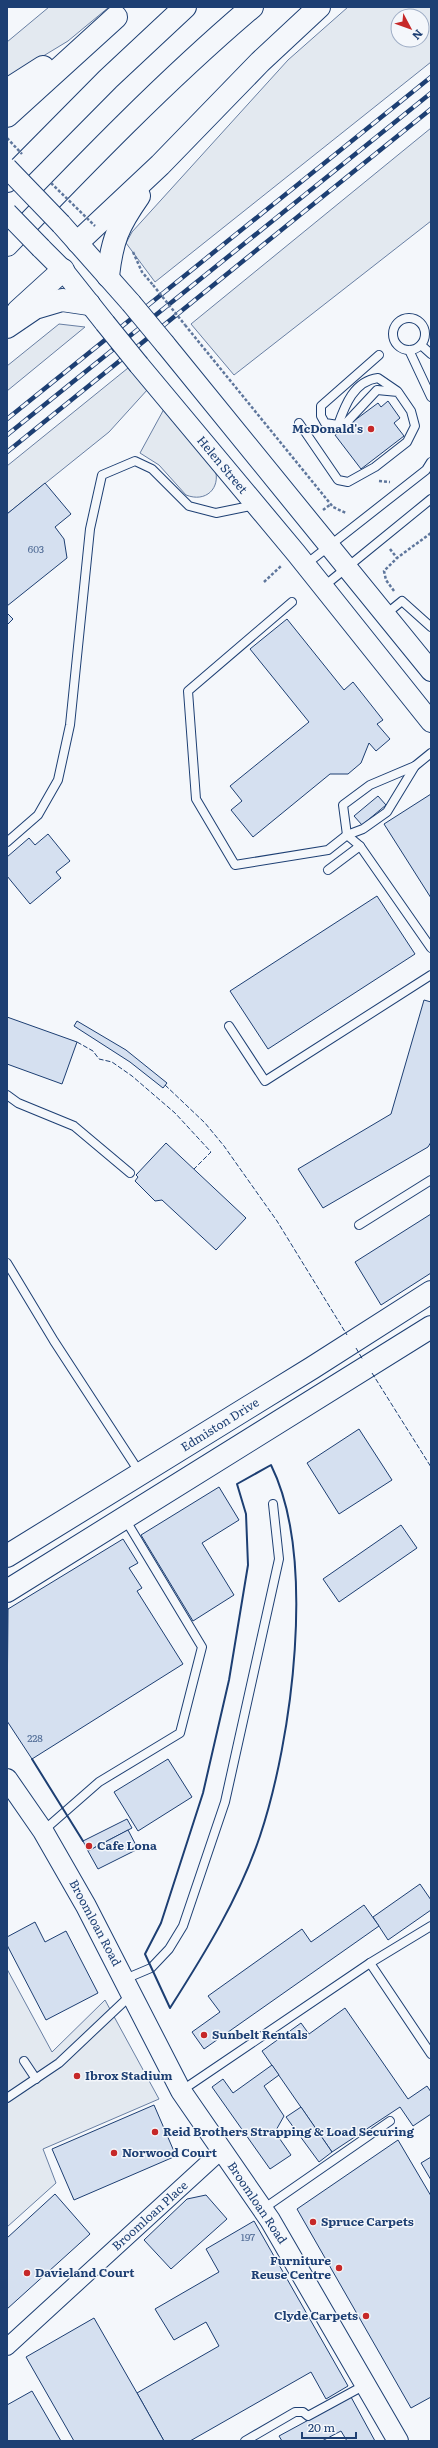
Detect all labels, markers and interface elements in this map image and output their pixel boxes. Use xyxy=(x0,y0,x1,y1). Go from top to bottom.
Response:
north arrow xyxy=(390,8,430,48)
text: N xyxy=(409,26,427,44)
place label: McDonald's xyxy=(292,419,363,437)
marker: McDonald's xyxy=(366,424,376,434)
street label: Helen Street xyxy=(193,431,252,497)
house number: 603 xyxy=(28,541,44,556)
street label: Edmiston Drive xyxy=(177,1393,262,1455)
house number: 228 xyxy=(27,1730,43,1745)
place label: Cafe Lona xyxy=(97,1836,157,1854)
marker: Cafe Lona xyxy=(84,1841,94,1851)
street label: Broomloan Road xyxy=(65,1876,127,1970)
place label: Sunbelt Rentals xyxy=(212,2025,308,2043)
marker: Sunbelt Rentals xyxy=(199,2030,209,2040)
place label: Ibrox Stadium xyxy=(85,2066,173,2084)
marker: Ibrox Stadium xyxy=(72,2071,82,2081)
place label: Reid Brothers Strapping & Load Securing xyxy=(163,2122,415,2140)
marker: Reid Brothers Strapping & Load Securing xyxy=(150,2127,160,2137)
place label: Norwood Court xyxy=(122,2143,218,2161)
marker: Norwood Court xyxy=(109,2148,119,2158)
street label: Broomloan Road xyxy=(224,2158,292,2248)
street label: Broomloan Place xyxy=(107,2176,191,2254)
place label: Spruce Carpets xyxy=(321,2212,414,2230)
marker: Spruce Carpets xyxy=(308,2217,318,2227)
house number: 197 xyxy=(241,2229,255,2244)
place label: Furniture Reuse Centre xyxy=(251,2251,331,2283)
place label: Davieland Court xyxy=(35,2263,135,2281)
marker: Furniture Reuse Centre xyxy=(334,2263,344,2273)
marker: Davieland Court xyxy=(22,2268,32,2278)
place label: Clyde Carpets xyxy=(274,2306,358,2324)
marker: Clyde Carpets xyxy=(361,2311,371,2321)
scale bar xyxy=(302,2414,356,2440)
text: 20 m xyxy=(308,2418,335,2436)

